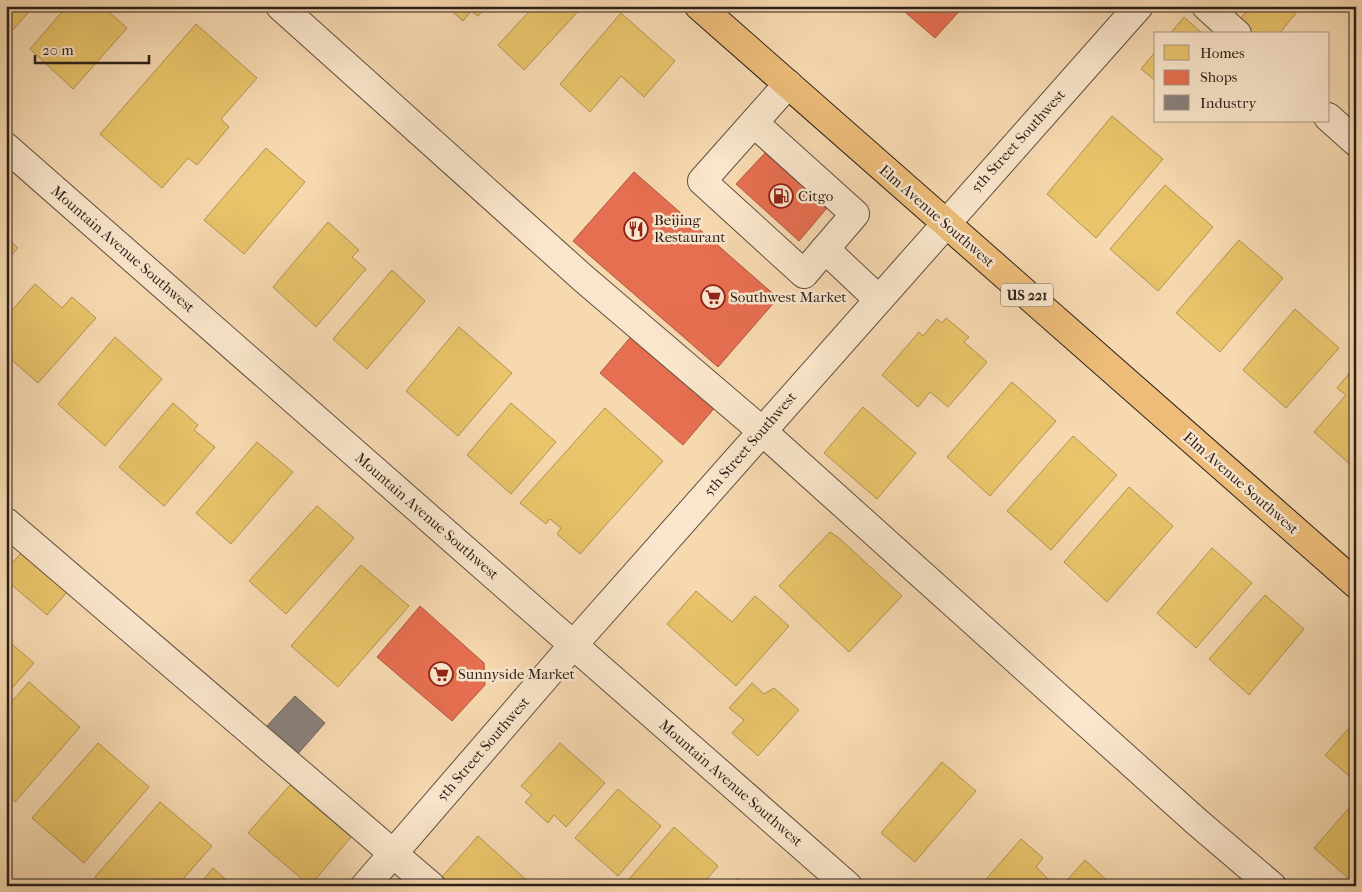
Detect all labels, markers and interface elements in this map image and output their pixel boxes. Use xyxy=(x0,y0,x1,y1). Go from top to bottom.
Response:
scale bar xyxy=(35,32,149,64)
legend xyxy=(1154,32,1330,122)
text: 20 m xyxy=(42,41,74,59)
text: Homes xyxy=(1200,44,1245,62)
text: Shops xyxy=(1200,68,1238,86)
street label: 5th Street Southwest xyxy=(967,85,1069,196)
text: Industry xyxy=(1200,94,1257,112)
street label: Elm Avenue Southwest xyxy=(876,161,999,271)
street label: Mountain Avenue Southwest xyxy=(47,182,199,317)
fuel station icon: Citgo xyxy=(768,183,794,209)
place label: Citgo xyxy=(798,187,834,205)
place label: Beijing Restaurant xyxy=(654,211,726,246)
restaurant icon: Beijing Restaurant xyxy=(623,216,649,242)
supermarket icon: Southwest Market xyxy=(700,284,726,310)
road number: US 221 xyxy=(1001,284,1053,306)
place label: Southwest Market xyxy=(730,288,847,306)
street label: 5th Street Southwest xyxy=(700,388,801,500)
street label: Elm Avenue Southwest xyxy=(1180,428,1303,538)
street label: Mountain Avenue Southwest xyxy=(351,449,503,584)
supermarket icon: Sunnyside Market xyxy=(428,661,454,687)
place label: Sunnyside Market xyxy=(458,665,576,683)
street label: 5th Street Southwest xyxy=(433,693,534,805)
street label: Mountain Avenue Southwest xyxy=(655,716,807,851)

